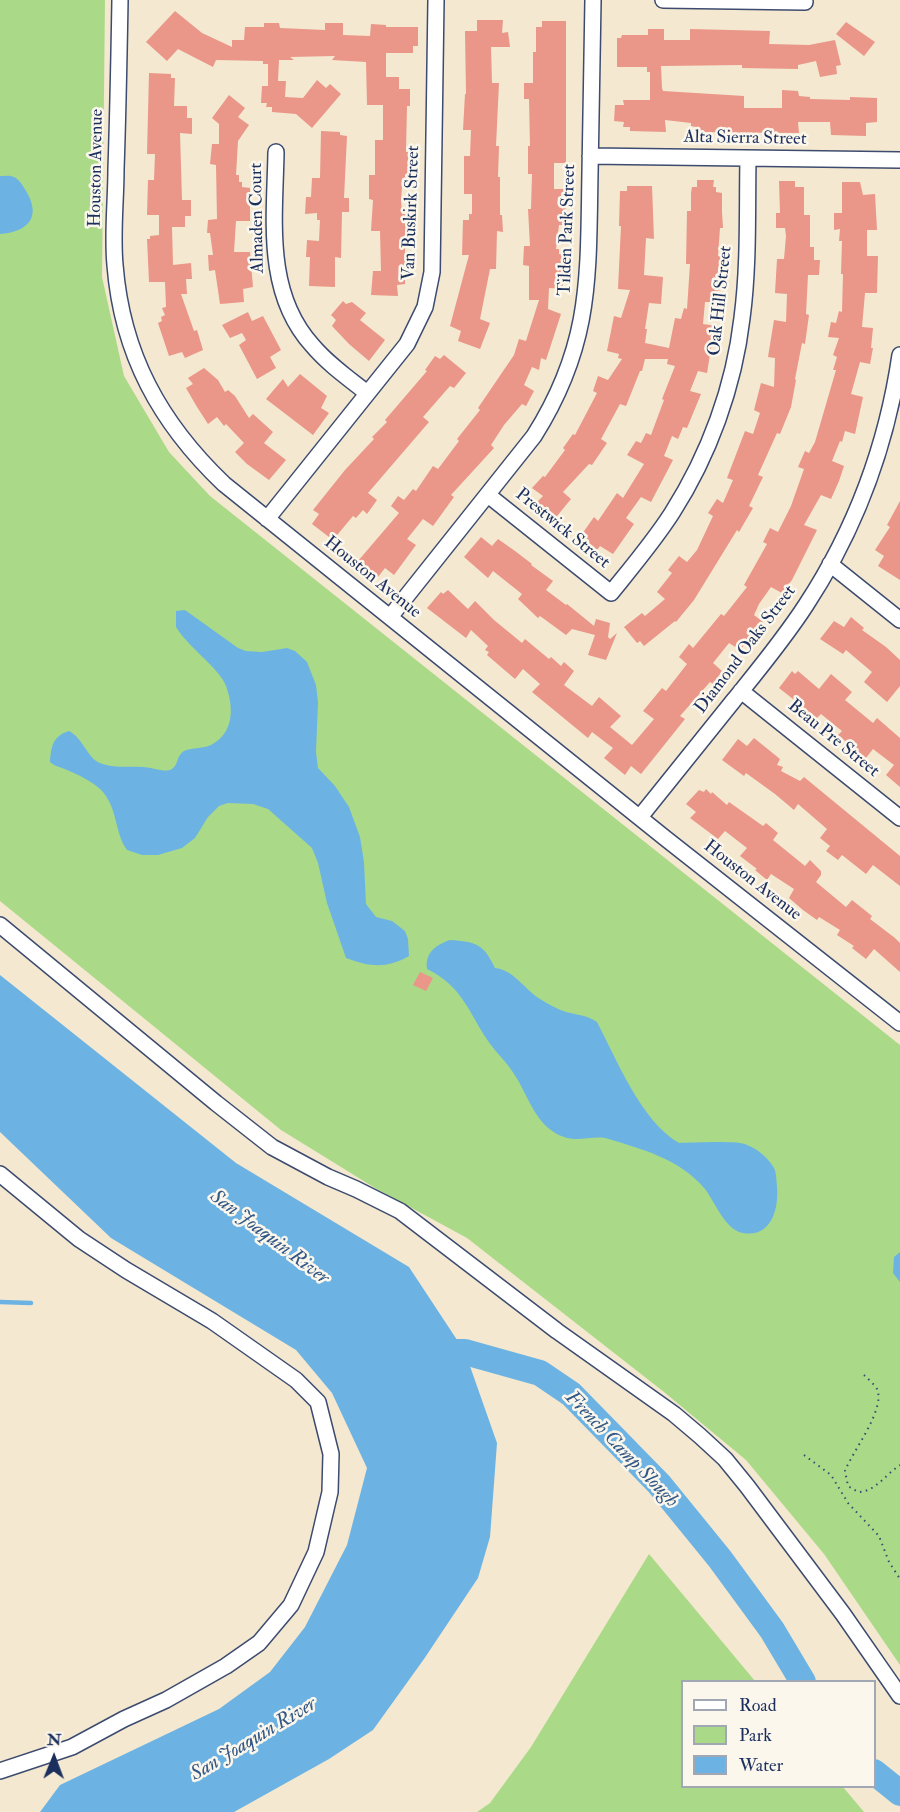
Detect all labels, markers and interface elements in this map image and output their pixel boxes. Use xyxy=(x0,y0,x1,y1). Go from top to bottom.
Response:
street label: Houston Avenue xyxy=(85,109,109,227)
street label: Alta Sierra Street xyxy=(683,127,807,151)
street label: Van Buskirk Street xyxy=(399,145,425,281)
street label: Almaden Court xyxy=(246,163,270,273)
street label: Tilden Park Street xyxy=(555,164,581,296)
street label: Oak Hill Street xyxy=(704,245,738,357)
street label: Prestwick Street xyxy=(510,484,614,574)
street label: Houston Avenue xyxy=(319,532,425,624)
street label: Diamond Oaks Street xyxy=(691,582,801,718)
street label: Beau Pre Street xyxy=(783,696,883,782)
street label: Houston Avenue xyxy=(699,836,805,926)
water label: San Joaquin River xyxy=(205,1185,333,1291)
water label: French Camp Slough xyxy=(559,1387,683,1513)
legend xyxy=(681,1680,876,1788)
water label: San Joaquin River xyxy=(187,1693,321,1787)
text: Road xyxy=(739,1694,777,1717)
text: Park xyxy=(739,1724,772,1747)
north arrow xyxy=(24,1728,84,1788)
text: N xyxy=(47,1730,62,1750)
text: Water xyxy=(739,1754,783,1777)

